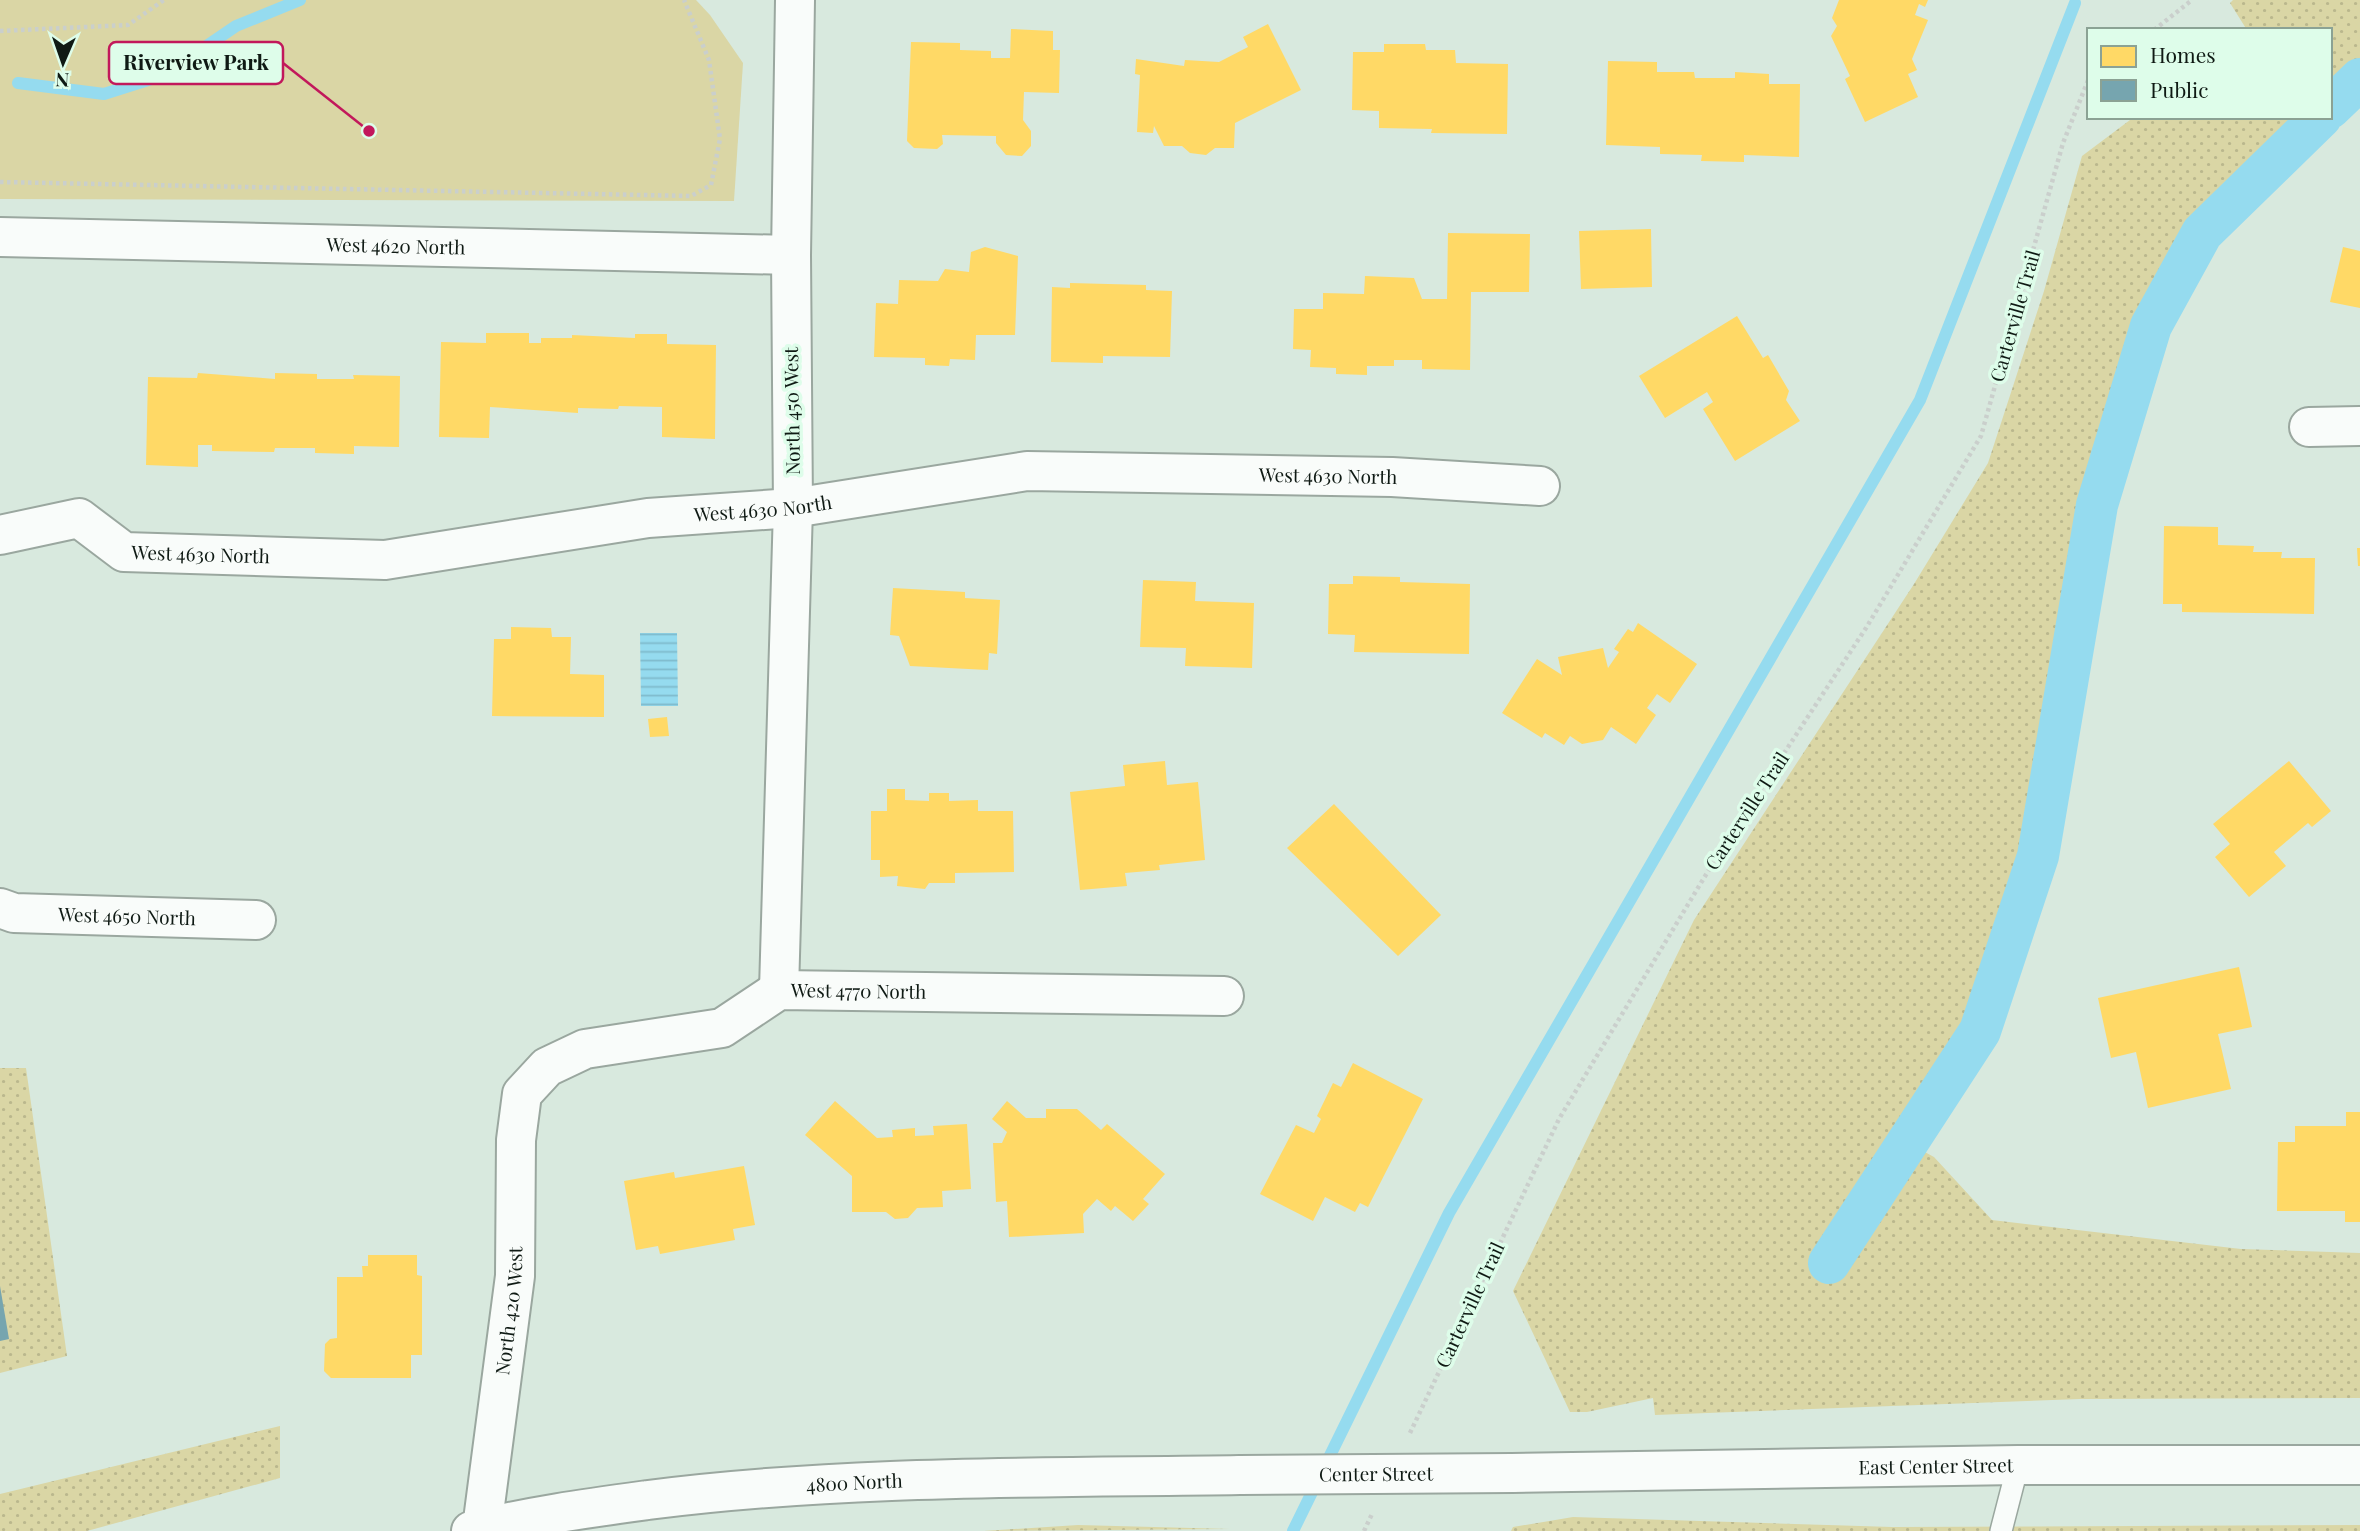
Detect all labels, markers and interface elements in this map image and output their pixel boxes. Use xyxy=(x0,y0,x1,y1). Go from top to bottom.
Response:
north arrow xyxy=(28,28,98,98)
legend xyxy=(2087,28,2332,119)
text: Homes xyxy=(2150,40,2216,68)
callout: Riverview Park xyxy=(109,42,283,84)
text: Riverview Park xyxy=(123,47,270,75)
text: N xyxy=(55,68,70,94)
text: Public xyxy=(2150,75,2208,103)
street label: West 4620 North xyxy=(325,230,466,260)
street label: Carterville Trail xyxy=(1983,246,2045,385)
street label: North 450 West xyxy=(777,347,805,475)
street label: West 4630 North xyxy=(1258,461,1398,489)
street label: West 4630 North xyxy=(692,488,834,527)
street label: West 4630 North xyxy=(130,538,270,568)
street label: Carterville Trail xyxy=(1698,746,1794,875)
street label: West 4650 North xyxy=(57,900,196,930)
street label: West 4770 North xyxy=(790,976,926,1004)
street label: Carterville Trail xyxy=(1429,1237,1510,1372)
street label: North 420 West xyxy=(488,1246,528,1376)
street label: East Center Street xyxy=(1858,1451,2014,1480)
street label: Center Street xyxy=(1319,1460,1433,1486)
street label: 4800 North xyxy=(805,1467,903,1497)

